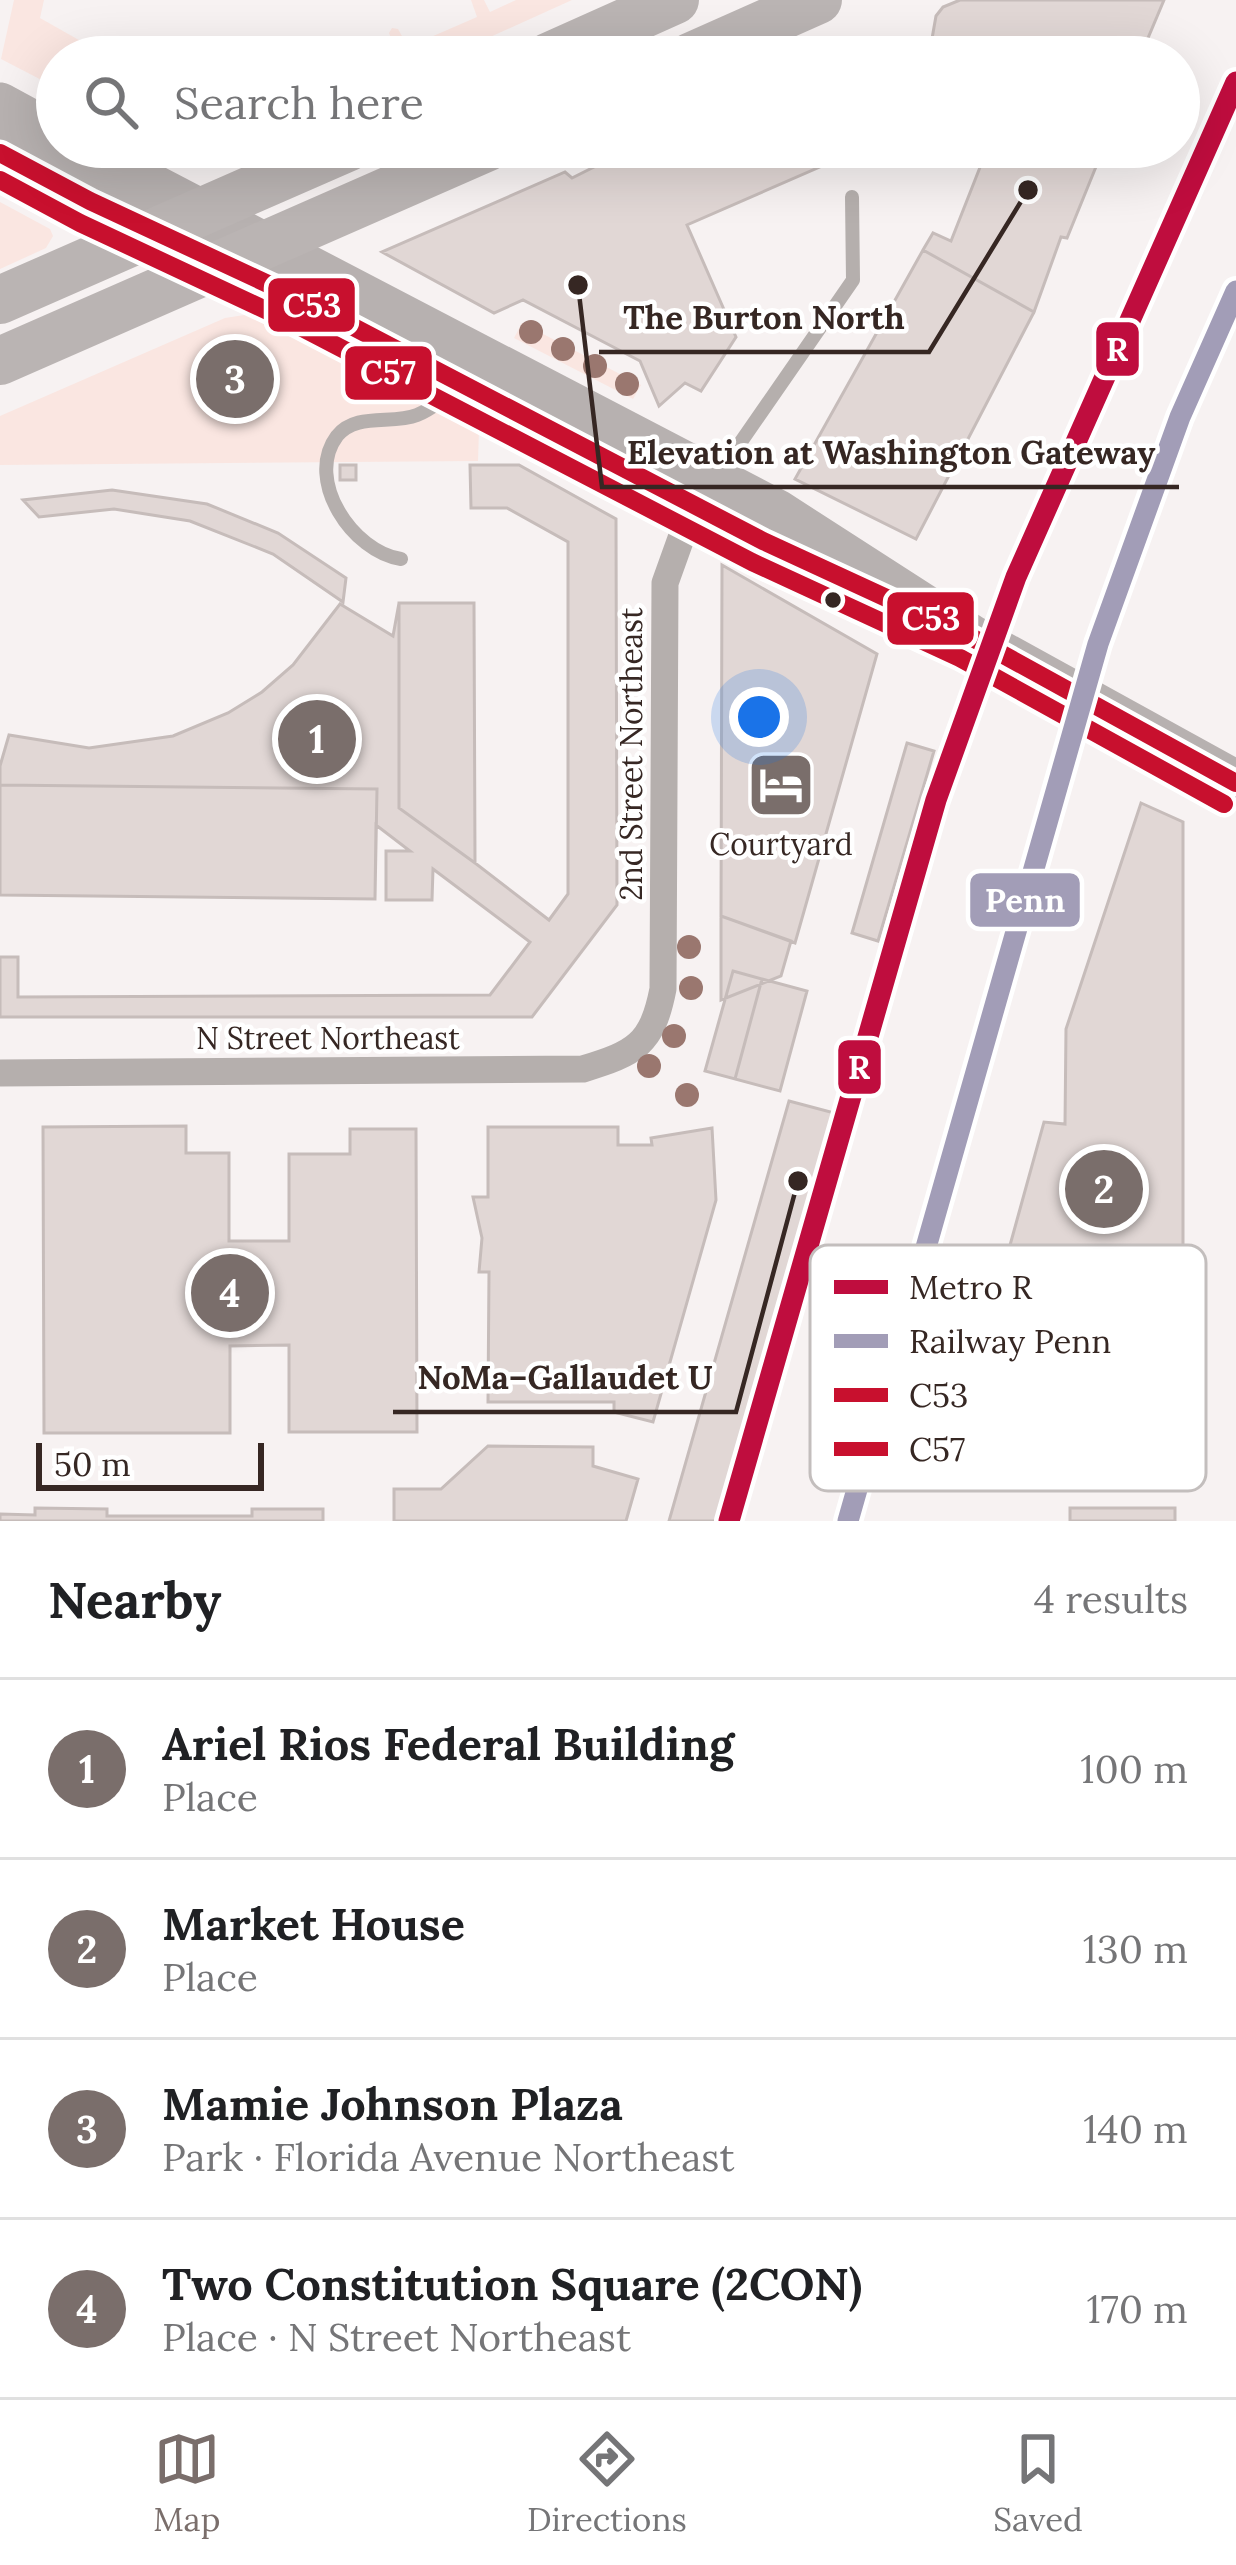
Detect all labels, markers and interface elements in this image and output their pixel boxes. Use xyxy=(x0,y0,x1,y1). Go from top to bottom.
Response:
search box xyxy=(36,36,1200,168)
icon: search xyxy=(78,69,144,135)
text: Search here xyxy=(174,74,424,131)
line badge: C53 xyxy=(266,276,357,334)
callout: The Burton North xyxy=(599,283,929,352)
text: C53 xyxy=(282,284,342,326)
text: The Burton North xyxy=(623,296,905,338)
line badge: R xyxy=(1094,320,1141,378)
text: R xyxy=(1106,328,1129,370)
pin: 3 xyxy=(196,334,274,424)
line badge: C57 xyxy=(343,344,434,402)
text: C57 xyxy=(360,351,416,393)
callout: Elevation at Washington Gateway xyxy=(602,418,1179,487)
text: Elevation at Washington Gateway xyxy=(627,431,1156,473)
unlabelled marker xyxy=(822,589,844,611)
line badge: C53 xyxy=(885,590,976,647)
text: C53 xyxy=(901,597,961,639)
street label: 2nd Street Northeast xyxy=(612,607,650,901)
your location xyxy=(729,687,789,747)
pin: 1 xyxy=(278,694,356,784)
hotel icon: Courtyard xyxy=(746,750,816,820)
place label: Courtyard xyxy=(709,825,853,864)
line badge: Penn xyxy=(968,871,1082,929)
text: Penn xyxy=(985,879,1065,921)
street label: N Street Northeast xyxy=(196,1019,460,1057)
line badge: R xyxy=(836,1038,883,1096)
text: R xyxy=(848,1046,871,1088)
pin: 2 xyxy=(1065,1144,1143,1234)
legend xyxy=(810,1245,1206,1491)
pin: 4 xyxy=(191,1248,269,1338)
text: Metro R xyxy=(909,1266,1033,1308)
text: Railway Penn xyxy=(909,1320,1111,1362)
callout: NoMa–Gallaudet U xyxy=(393,1343,736,1412)
text: NoMa–Gallaudet U xyxy=(417,1356,713,1398)
text: C53 xyxy=(909,1374,968,1416)
text: C57 xyxy=(909,1428,965,1470)
scale bar xyxy=(36,1437,264,1490)
text: 50 m xyxy=(54,1443,131,1485)
text: Nearby xyxy=(48,1567,221,1632)
text: 4 results xyxy=(1034,1574,1188,1624)
text: Ariel Rios Federal Building xyxy=(162,1715,734,1772)
text: 1 xyxy=(79,1744,95,1794)
text: 100 m xyxy=(1080,1744,1188,1794)
text: Place xyxy=(162,1772,258,1822)
text: Market House xyxy=(162,1895,465,1952)
text: 2 xyxy=(77,1924,97,1974)
text: 130 m xyxy=(1083,1924,1188,1974)
text: Place xyxy=(162,1952,258,2002)
text: Mamie Johnson Plaza xyxy=(162,2075,623,2132)
text: 3 xyxy=(76,2104,98,2154)
text: 140 m xyxy=(1083,2104,1188,2154)
text: Park · Florida Avenue Northeast xyxy=(162,2132,734,2182)
text: Two Constitution Square (2CON) xyxy=(162,2255,862,2312)
text: 4 xyxy=(76,2284,98,2334)
text: 170 m xyxy=(1086,2284,1188,2334)
text: Place · N Street Northeast xyxy=(162,2312,631,2362)
tab: Map xyxy=(153,2426,220,2540)
tab: Directions xyxy=(527,2426,687,2540)
tab: Saved xyxy=(993,2426,1083,2540)

